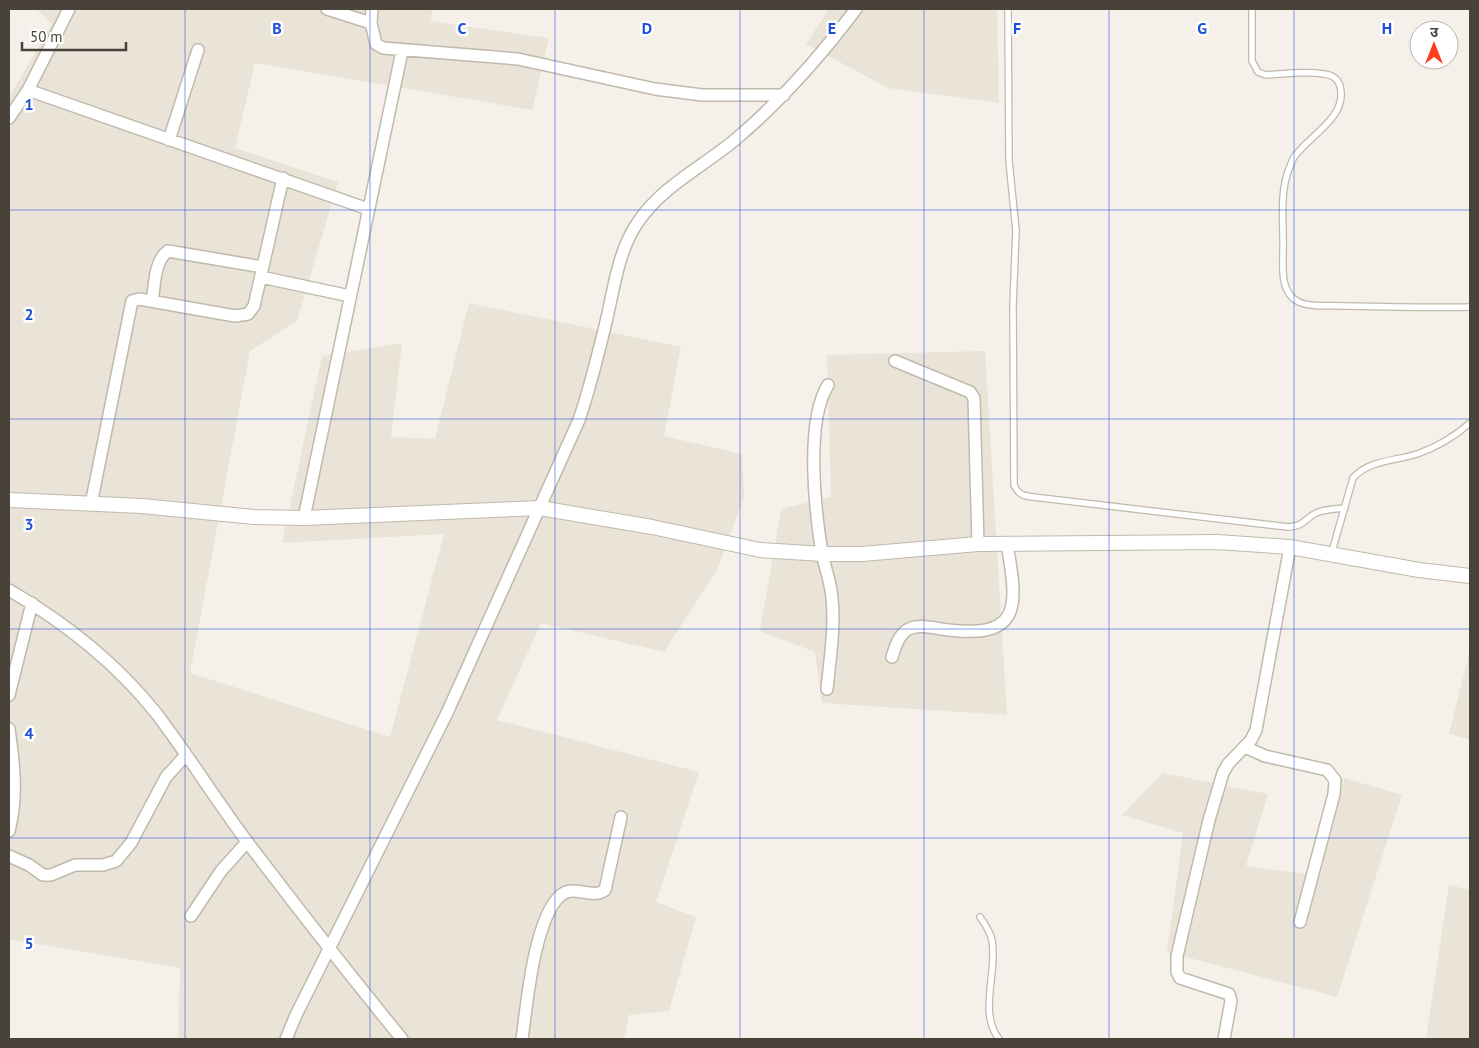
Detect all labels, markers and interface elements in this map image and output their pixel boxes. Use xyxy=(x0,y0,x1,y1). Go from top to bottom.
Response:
text: B xyxy=(272,18,282,38)
text: C xyxy=(458,18,467,38)
text: D xyxy=(642,18,652,38)
text: E xyxy=(828,18,836,38)
text: F xyxy=(1013,18,1021,38)
text: G xyxy=(1197,18,1207,38)
text: H xyxy=(1382,18,1392,38)
scale bar xyxy=(22,20,126,52)
north arrow xyxy=(1409,20,1459,70)
text: उ xyxy=(1430,23,1439,41)
text: 50 m xyxy=(30,27,63,46)
text: 1 xyxy=(24,94,34,114)
text: 2 xyxy=(24,304,34,324)
text: 3 xyxy=(24,514,34,534)
text: 4 xyxy=(24,723,34,743)
text: 5 xyxy=(24,933,34,953)

